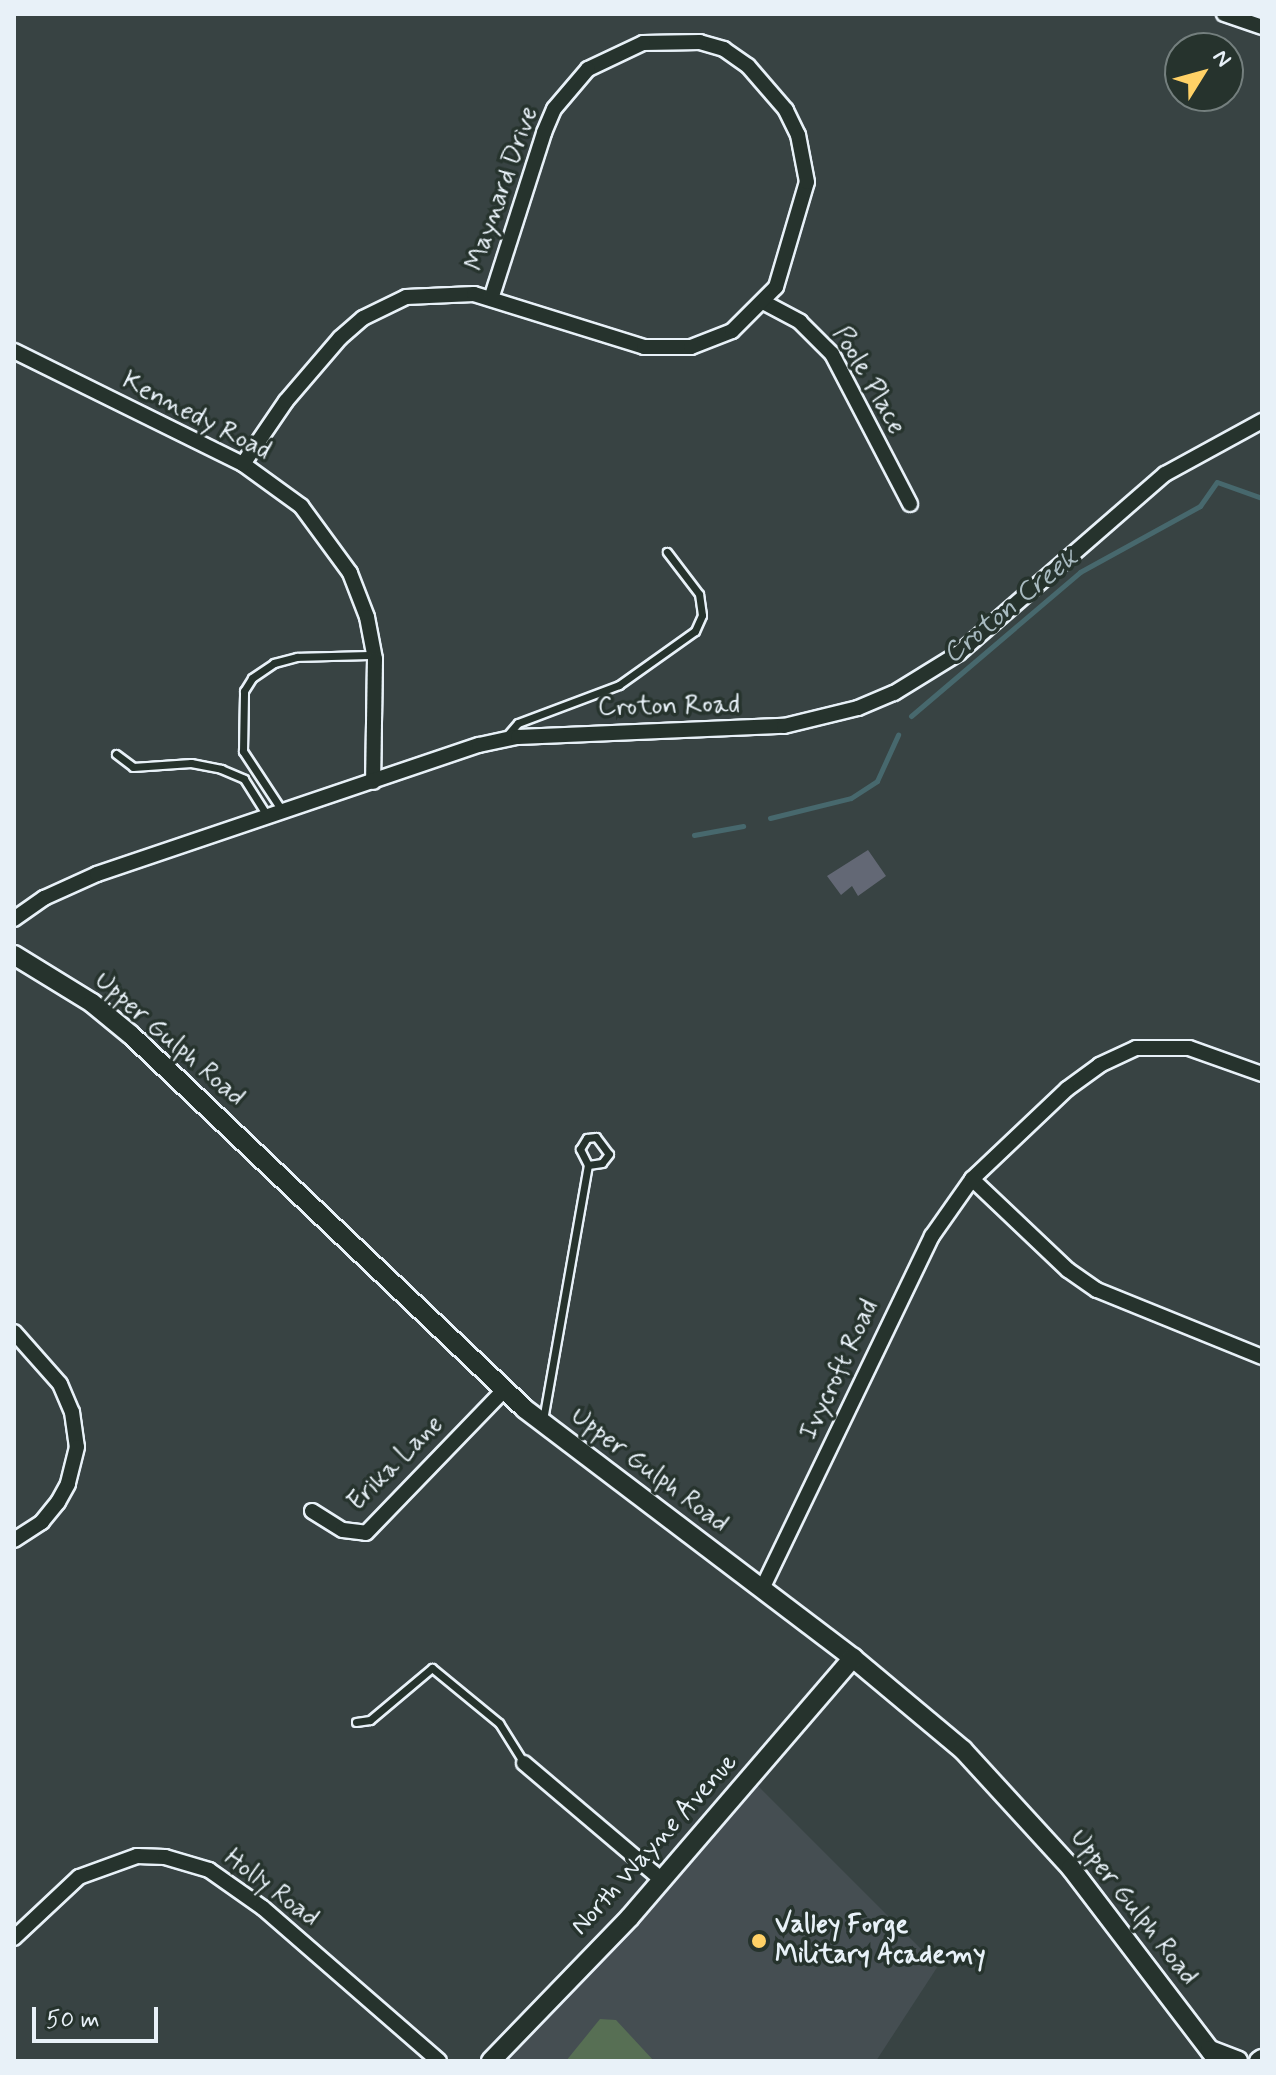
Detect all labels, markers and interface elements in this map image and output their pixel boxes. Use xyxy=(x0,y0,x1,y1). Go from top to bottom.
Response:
north arrow xyxy=(1164,32,1244,112)
text: N xyxy=(1206,44,1237,73)
street label: Maynard Drive xyxy=(461,104,545,274)
street label: Poole Place xyxy=(825,323,911,439)
street label: Kennedy Road xyxy=(117,366,275,468)
water label: Croton Creek xyxy=(937,543,1085,671)
street label: Croton Road xyxy=(599,690,739,724)
street label: Upper Gulph Road xyxy=(88,967,250,1113)
street label: Ivycroft Road xyxy=(794,1295,886,1445)
street label: Upper Gulph Road xyxy=(565,1402,733,1540)
street label: Erika Lane xyxy=(341,1409,451,1519)
street label: North Wayne Avenue xyxy=(564,1746,746,1944)
street label: Upper Gulph Road xyxy=(1063,1825,1203,1991)
street label: Holly Road xyxy=(217,1843,325,1935)
place label: Valley Forge Military Academy xyxy=(775,1910,983,1972)
marker: Valley Forge Military Academy xyxy=(750,1932,768,1950)
scale bar xyxy=(36,1991,162,2041)
text: 50 m xyxy=(46,2005,100,2036)

